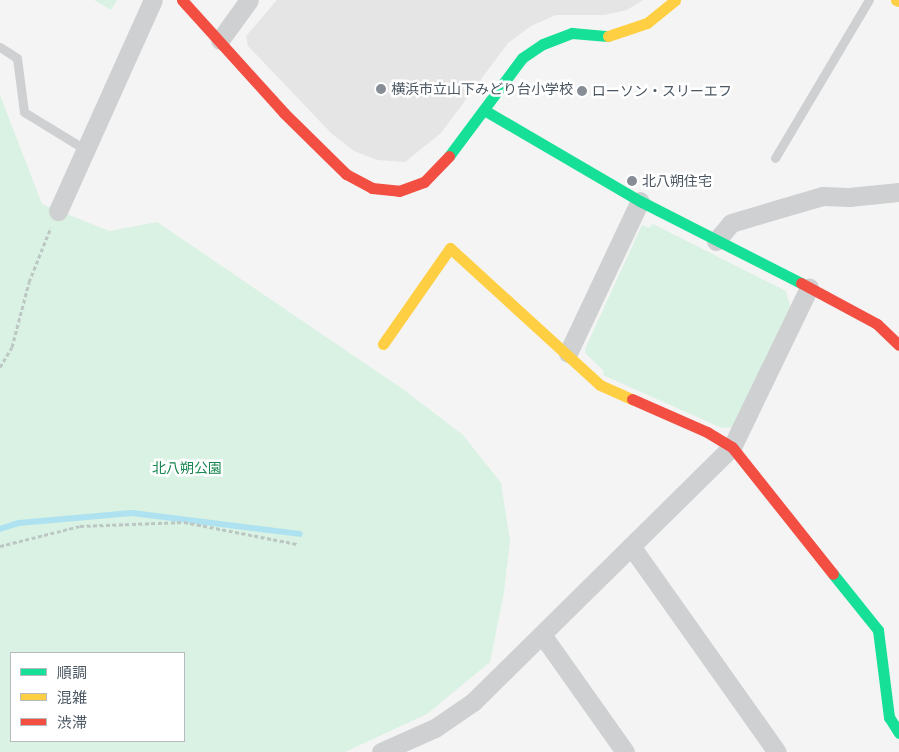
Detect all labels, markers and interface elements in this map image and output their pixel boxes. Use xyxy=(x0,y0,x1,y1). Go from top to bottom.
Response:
place label: 横浜市立山下みどり台小学校 xyxy=(391,81,573,97)
marker: 横浜市立山下みどり台小学校 xyxy=(375,83,387,95)
place label: ローソン・スリーエフ xyxy=(592,83,732,99)
marker: ローソン・スリーエフ xyxy=(576,85,588,97)
place label: 北八朔住宅 xyxy=(642,173,712,189)
marker: 北八朔住宅 xyxy=(626,175,638,187)
park label: 北八朔公園 xyxy=(152,460,222,476)
legend xyxy=(10,652,185,742)
text: 順調 xyxy=(57,663,87,682)
text: 混雑 xyxy=(57,688,87,707)
text: 渋滞 xyxy=(57,713,87,732)

